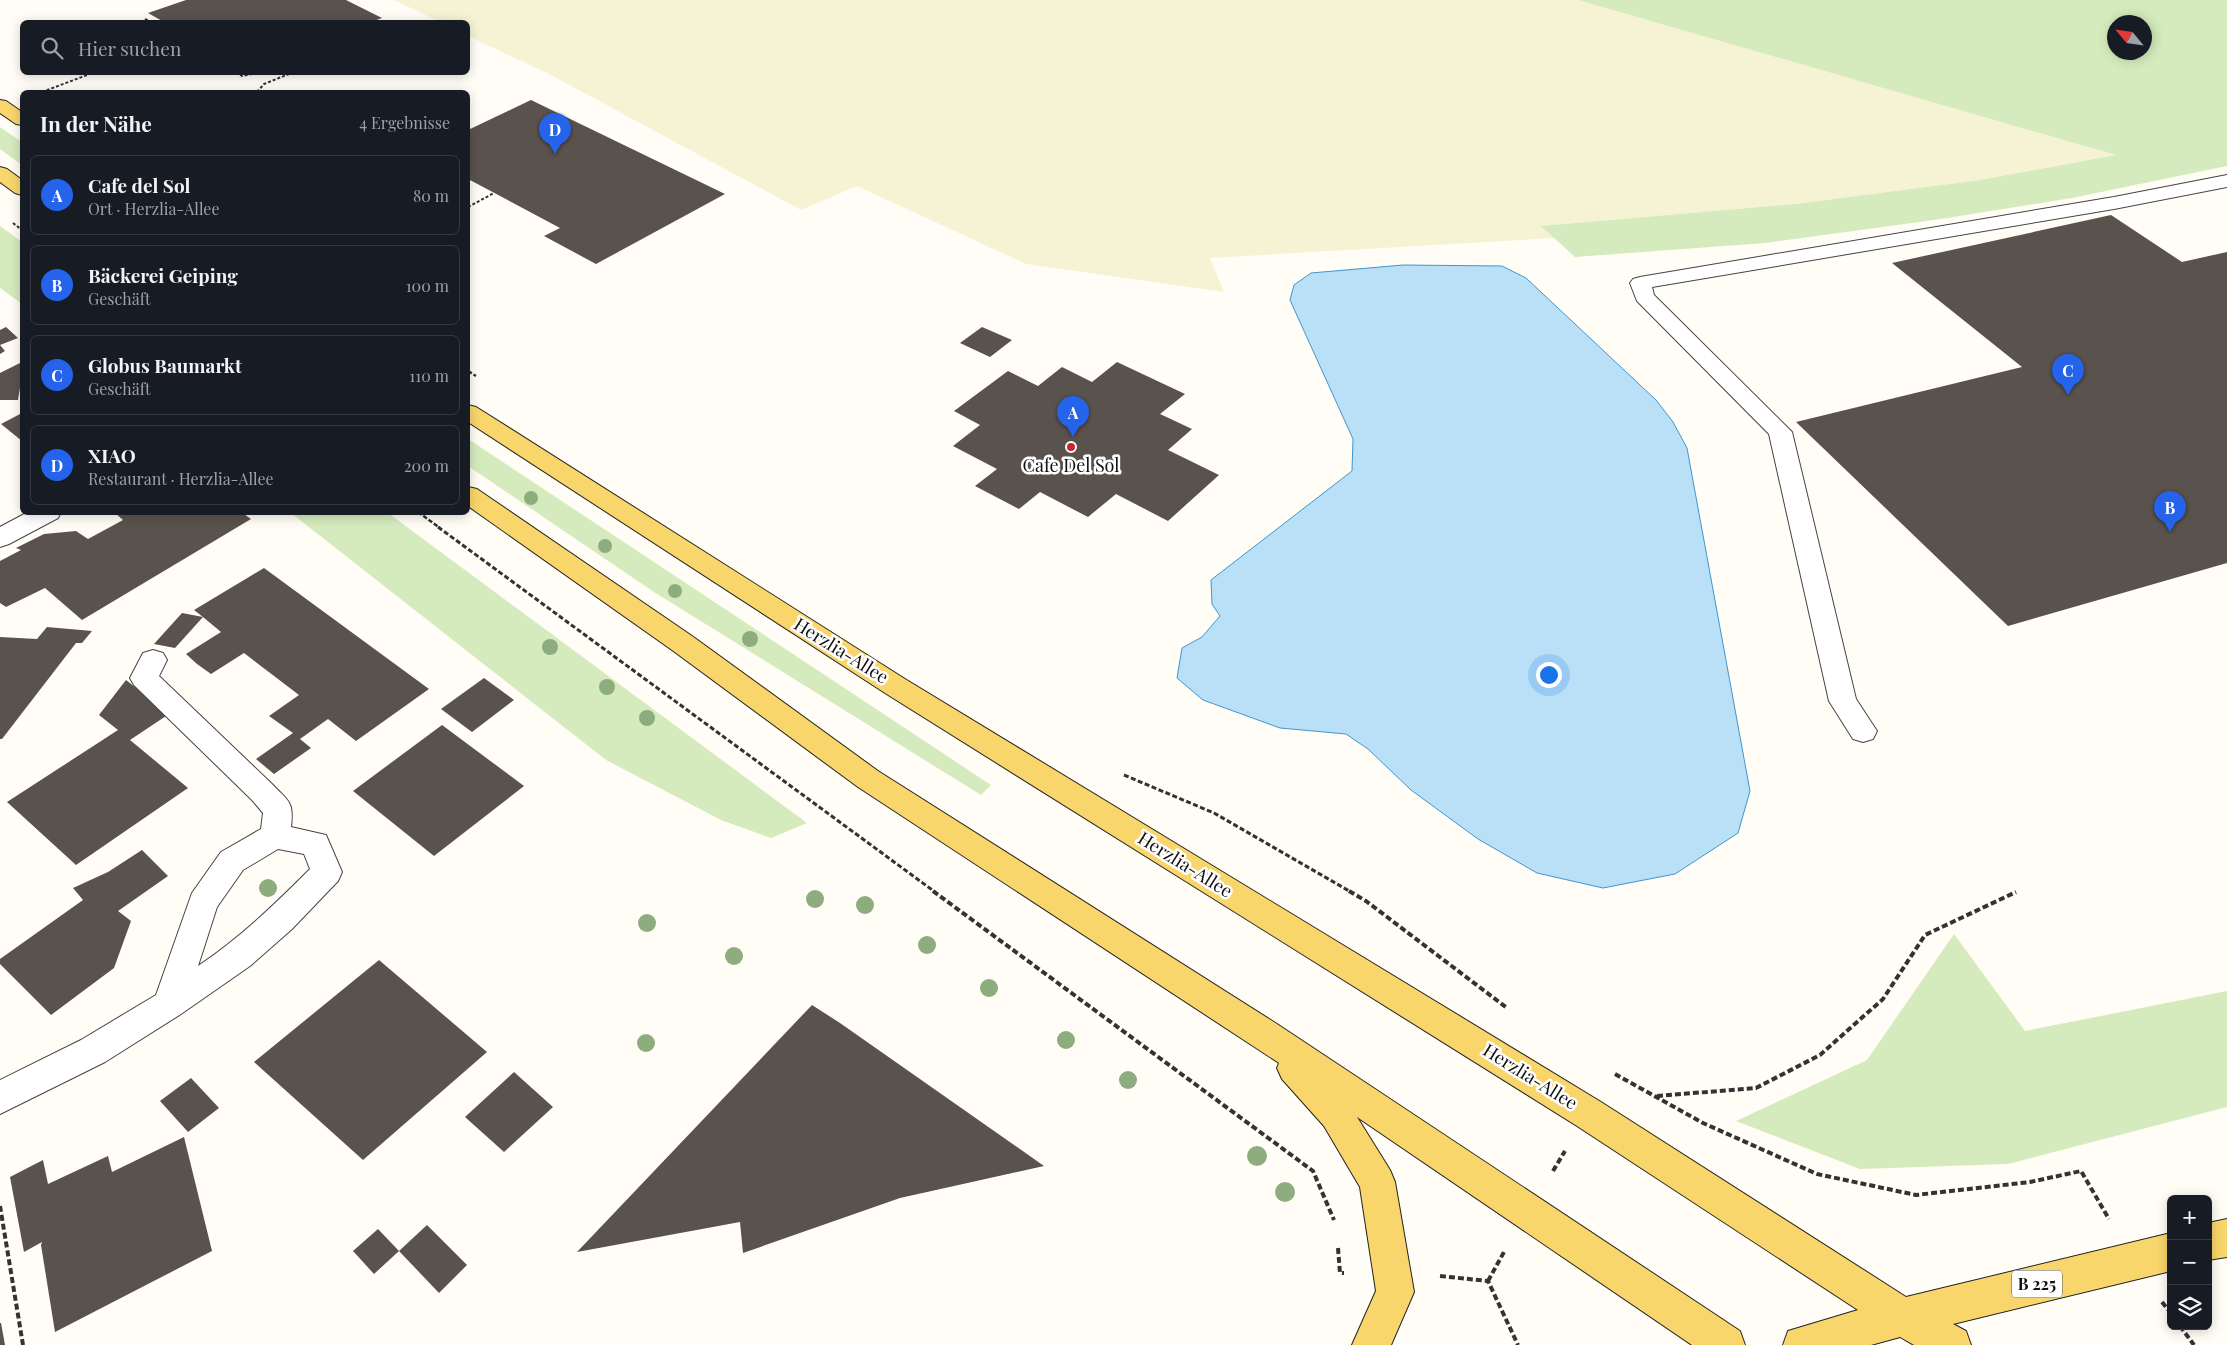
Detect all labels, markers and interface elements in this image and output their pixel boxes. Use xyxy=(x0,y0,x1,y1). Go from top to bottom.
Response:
north arrow xyxy=(2107,15,2152,60)
search box xyxy=(20,20,470,75)
icon: search xyxy=(38,34,66,62)
text: Hier suchen xyxy=(78,35,181,61)
text: In der Nähe xyxy=(40,109,152,137)
text: 4 Ergebnisse xyxy=(359,112,450,133)
pin: D xyxy=(539,113,571,154)
text: Cafe del Sol xyxy=(88,172,190,198)
text: A xyxy=(52,185,62,206)
text: 80 m xyxy=(413,185,449,206)
text: Ort · Herzlia-Allee xyxy=(88,198,220,219)
text: Bäckerei Geiping xyxy=(88,262,238,288)
text: B xyxy=(52,275,62,296)
text: 100 m xyxy=(406,275,449,296)
text: Geschäft xyxy=(88,288,151,309)
text: Globus Baumarkt xyxy=(88,352,242,378)
pin: C xyxy=(2052,354,2084,395)
text: C xyxy=(51,365,63,386)
text: 110 m xyxy=(409,365,449,386)
text: Geschäft xyxy=(88,378,151,399)
pin: A xyxy=(1057,396,1089,437)
marker: Cafe Del Sol xyxy=(1065,441,1077,453)
text: XIAO xyxy=(88,442,136,468)
place label: Cafe Del Sol xyxy=(1023,453,1119,477)
text: D xyxy=(51,455,63,476)
text: 200 m xyxy=(404,455,449,476)
text: Restaurant · Herzlia-Allee xyxy=(88,468,274,489)
pin: B xyxy=(2154,491,2186,532)
street label: Herzlia-Allee xyxy=(790,612,893,689)
your location xyxy=(1536,662,1562,688)
street label: Herzlia-Allee xyxy=(1134,826,1237,903)
street label: Herzlia-Allee xyxy=(1479,1038,1582,1115)
map controls xyxy=(2167,1195,2212,1330)
button: + xyxy=(2167,1195,2212,1240)
button: − xyxy=(2167,1240,2212,1285)
road number: B 225 xyxy=(2012,1270,2062,1298)
button: layers xyxy=(2167,1285,2212,1330)

